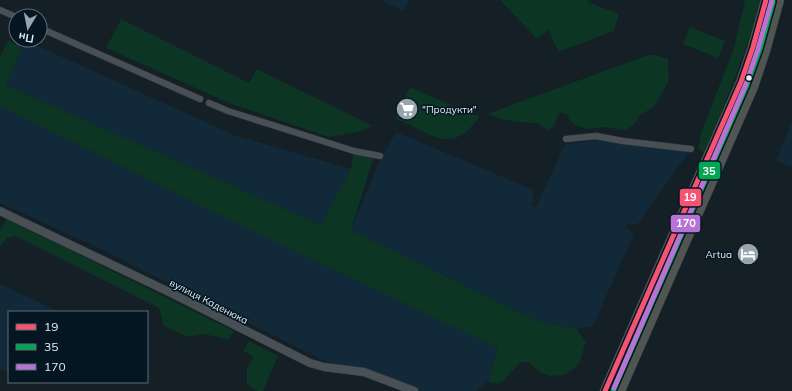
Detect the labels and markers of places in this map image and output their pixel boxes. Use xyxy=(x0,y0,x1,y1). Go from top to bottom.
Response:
unlabelled marker xyxy=(744,73,754,83)
supermarket icon: "Продукти" xyxy=(394,96,420,122)
place label: "Продукти" xyxy=(422,103,477,116)
hotel icon: Artua xyxy=(735,241,761,267)
place label: Artua xyxy=(705,248,732,261)

